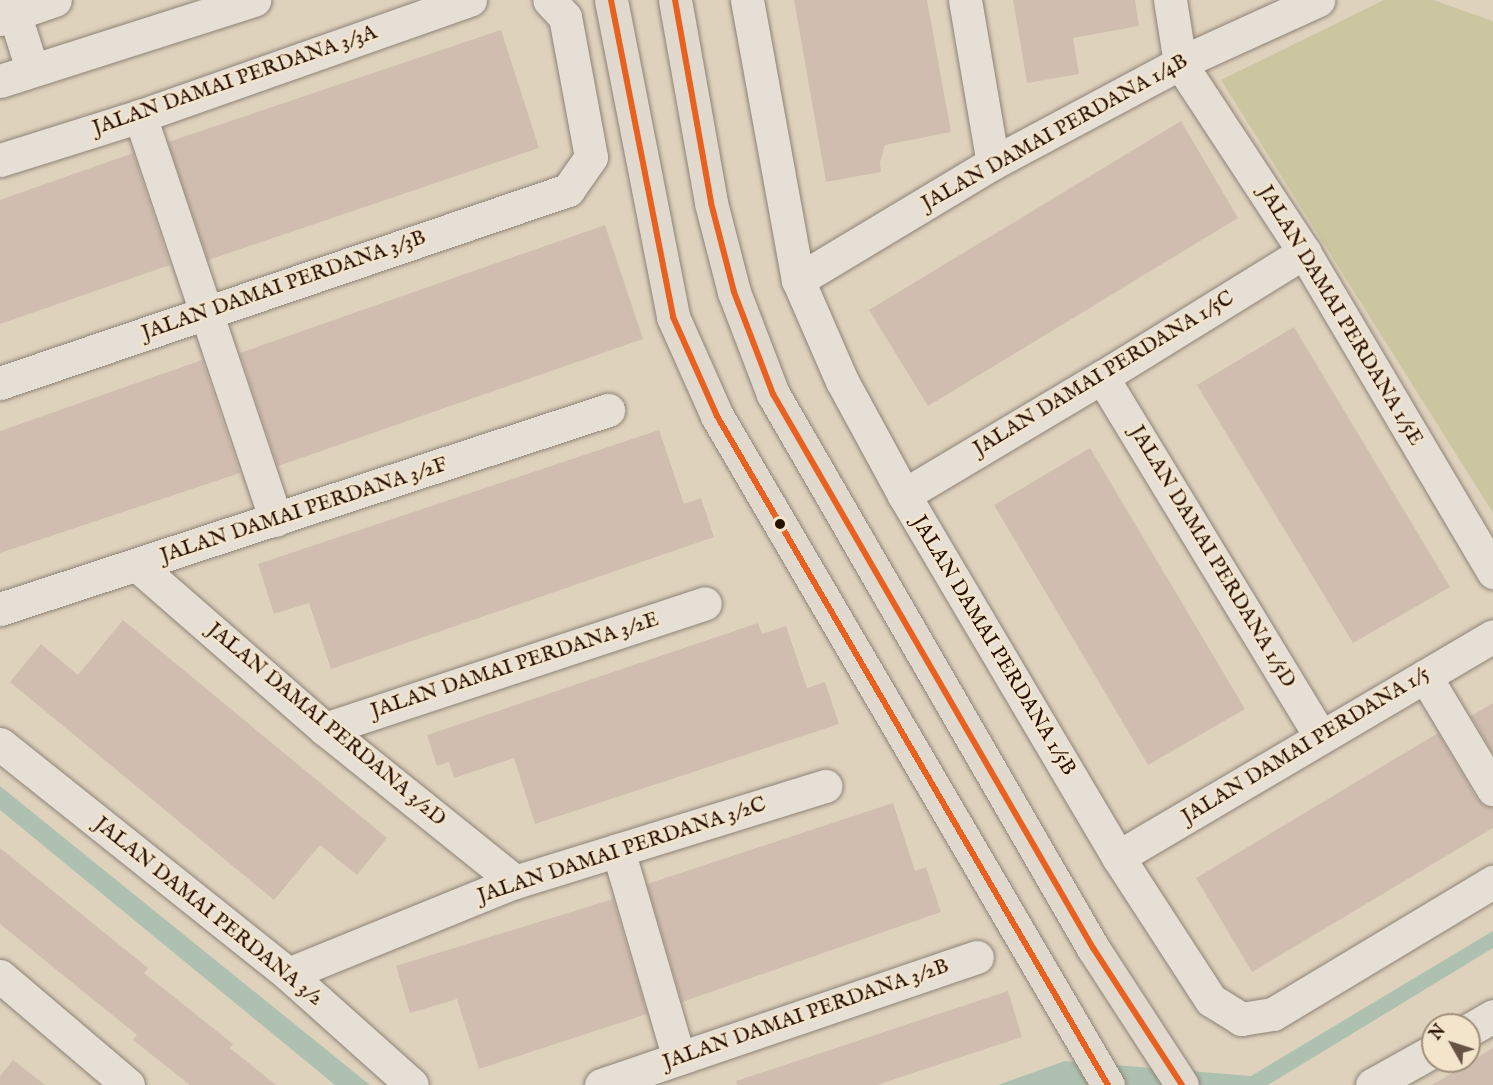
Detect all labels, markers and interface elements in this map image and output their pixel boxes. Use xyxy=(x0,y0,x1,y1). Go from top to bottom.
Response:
street label: JALAN DAMAI PERDANA 3/3A xyxy=(90,20,380,142)
street label: JALAN DAMAI PERDANA 1/4B xyxy=(918,49,1192,217)
street label: JALAN DAMAI PERDANA 1/5E xyxy=(1252,181,1428,451)
street label: JALAN DAMAI PERDANA 3/3B xyxy=(139,225,429,347)
street label: JALAN DAMAI PERDANA 1/5C xyxy=(969,286,1239,462)
street label: JALAN DAMAI PERDANA 1/5D xyxy=(1124,421,1300,693)
street label: JALAN DAMAI PERDANA 3/2F xyxy=(157,453,451,569)
street label: JALAN DAMAI PERDANA 1/5B xyxy=(905,512,1081,780)
unlabelled marker xyxy=(774,518,786,530)
street label: JALAN DAMAI PERDANA 3/2E xyxy=(368,607,662,725)
street label: JALAN DAMAI PERDANA 3/2D xyxy=(202,618,450,832)
street label: JALAN DAMAI PERDANA 1/5 xyxy=(1178,662,1434,830)
street label: JALAN DAMAI PERDANA 3/2C xyxy=(475,792,769,910)
street label: JALAN DAMAI PERDANA 3/2 xyxy=(89,812,327,1012)
street label: JALAN DAMAI PERDANA 3/2B xyxy=(660,954,952,1076)
north arrow xyxy=(1421,1013,1481,1073)
text: N xyxy=(1426,1021,1451,1045)

